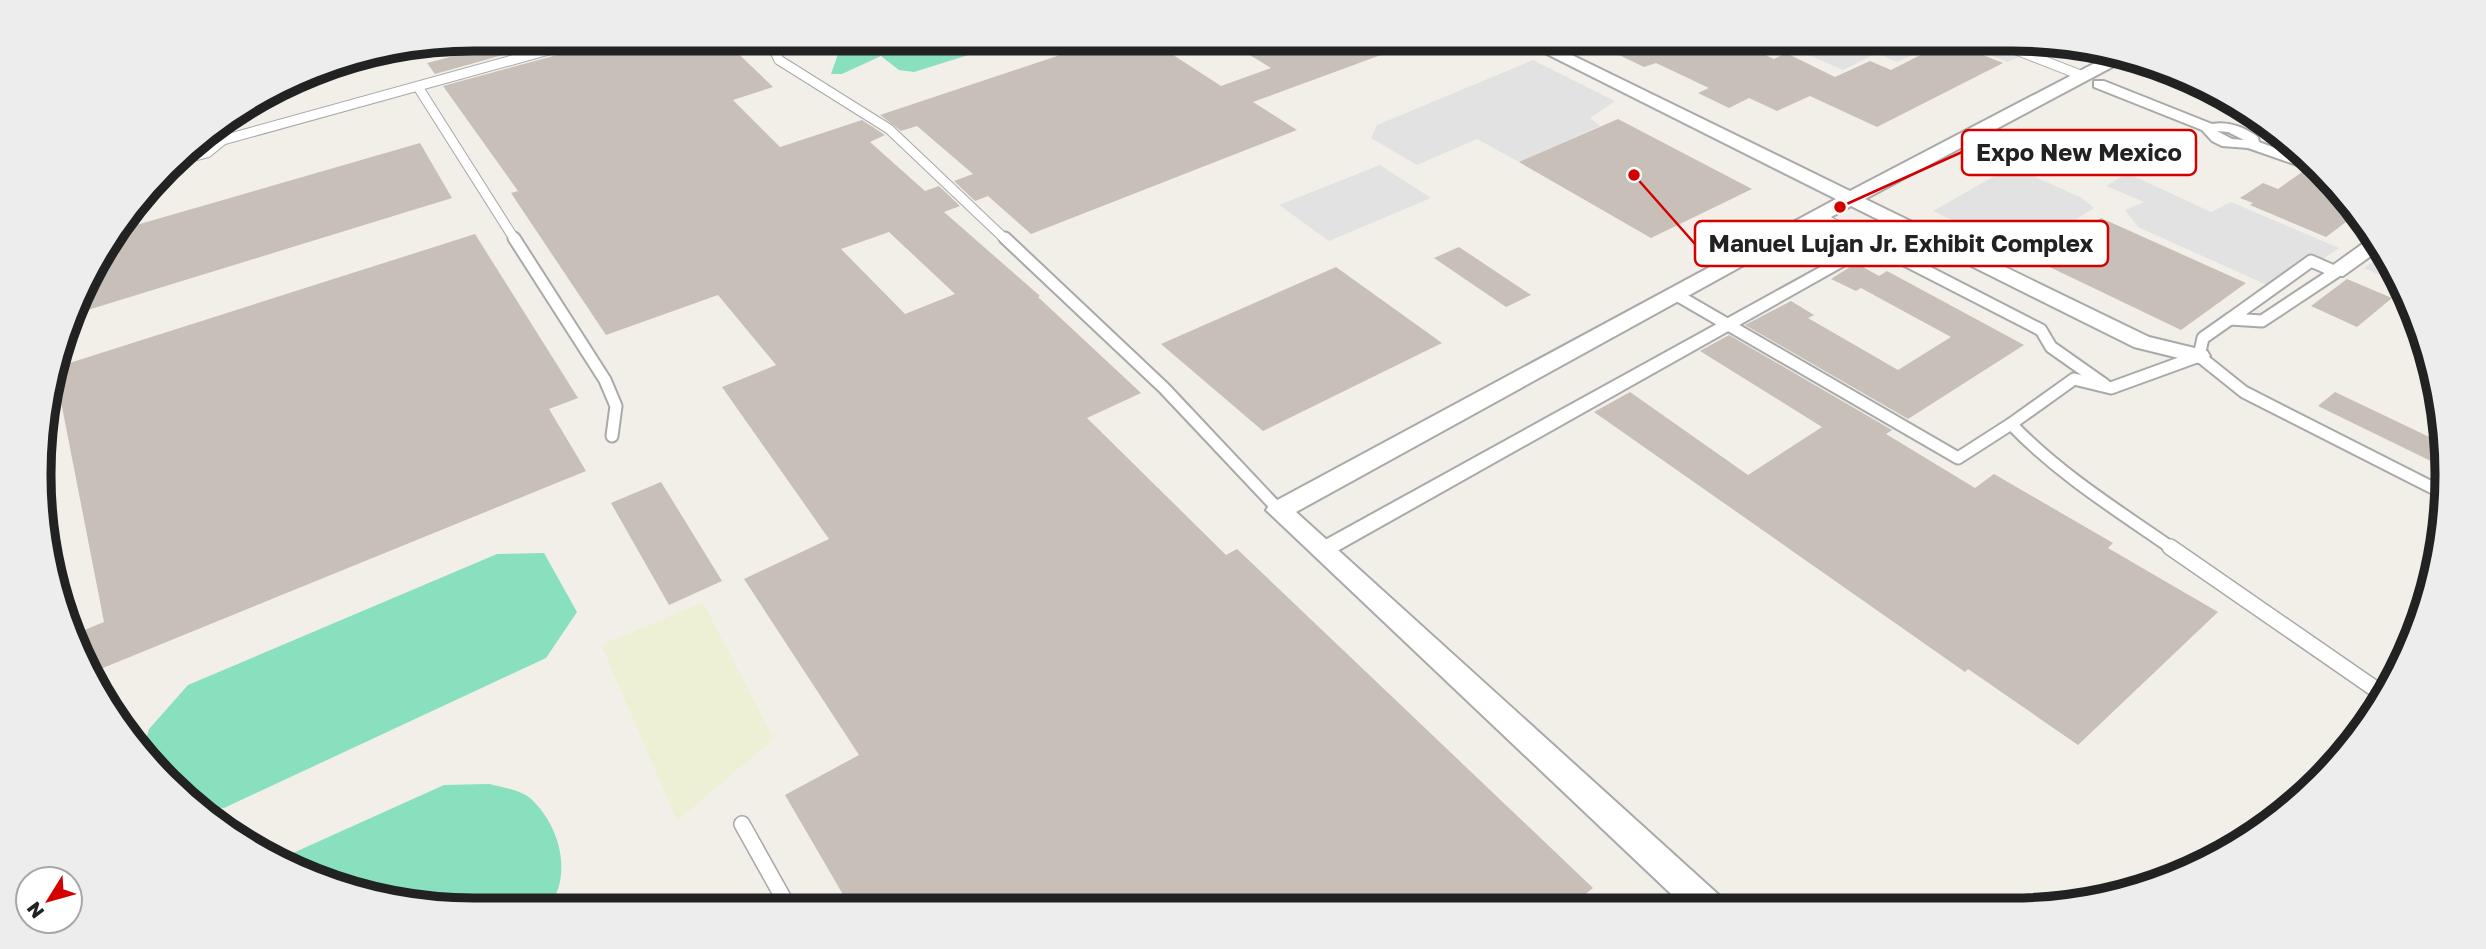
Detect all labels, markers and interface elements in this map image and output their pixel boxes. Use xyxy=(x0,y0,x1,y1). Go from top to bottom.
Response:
callout: Expo New Mexico xyxy=(1962,130,2196,175)
text: Expo New Mexico xyxy=(1976,137,2182,166)
callout: Manuel Lujan Jr. Exhibit Complex xyxy=(1695,221,2108,266)
text: Manuel Lujan Jr. Exhibit Complex xyxy=(1709,228,2094,257)
north arrow xyxy=(14,865,84,935)
text: N xyxy=(21,898,49,923)

